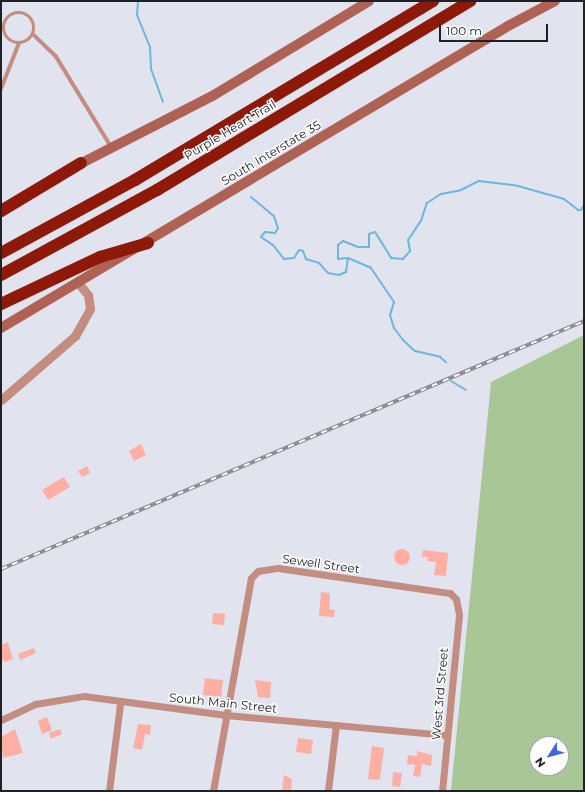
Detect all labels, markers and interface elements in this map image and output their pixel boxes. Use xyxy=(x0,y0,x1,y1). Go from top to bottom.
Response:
scale bar xyxy=(441,16,550,42)
text: 100 m xyxy=(446,23,482,38)
street label: Purple Heart Trail xyxy=(181,97,279,163)
street label: South Interstate 35 xyxy=(219,118,323,188)
street label: Sewell Street xyxy=(281,551,361,577)
street label: West 3rd Street xyxy=(429,647,451,741)
street label: South Main Street xyxy=(168,690,278,716)
north arrow xyxy=(529,736,569,776)
text: N xyxy=(532,755,548,770)

